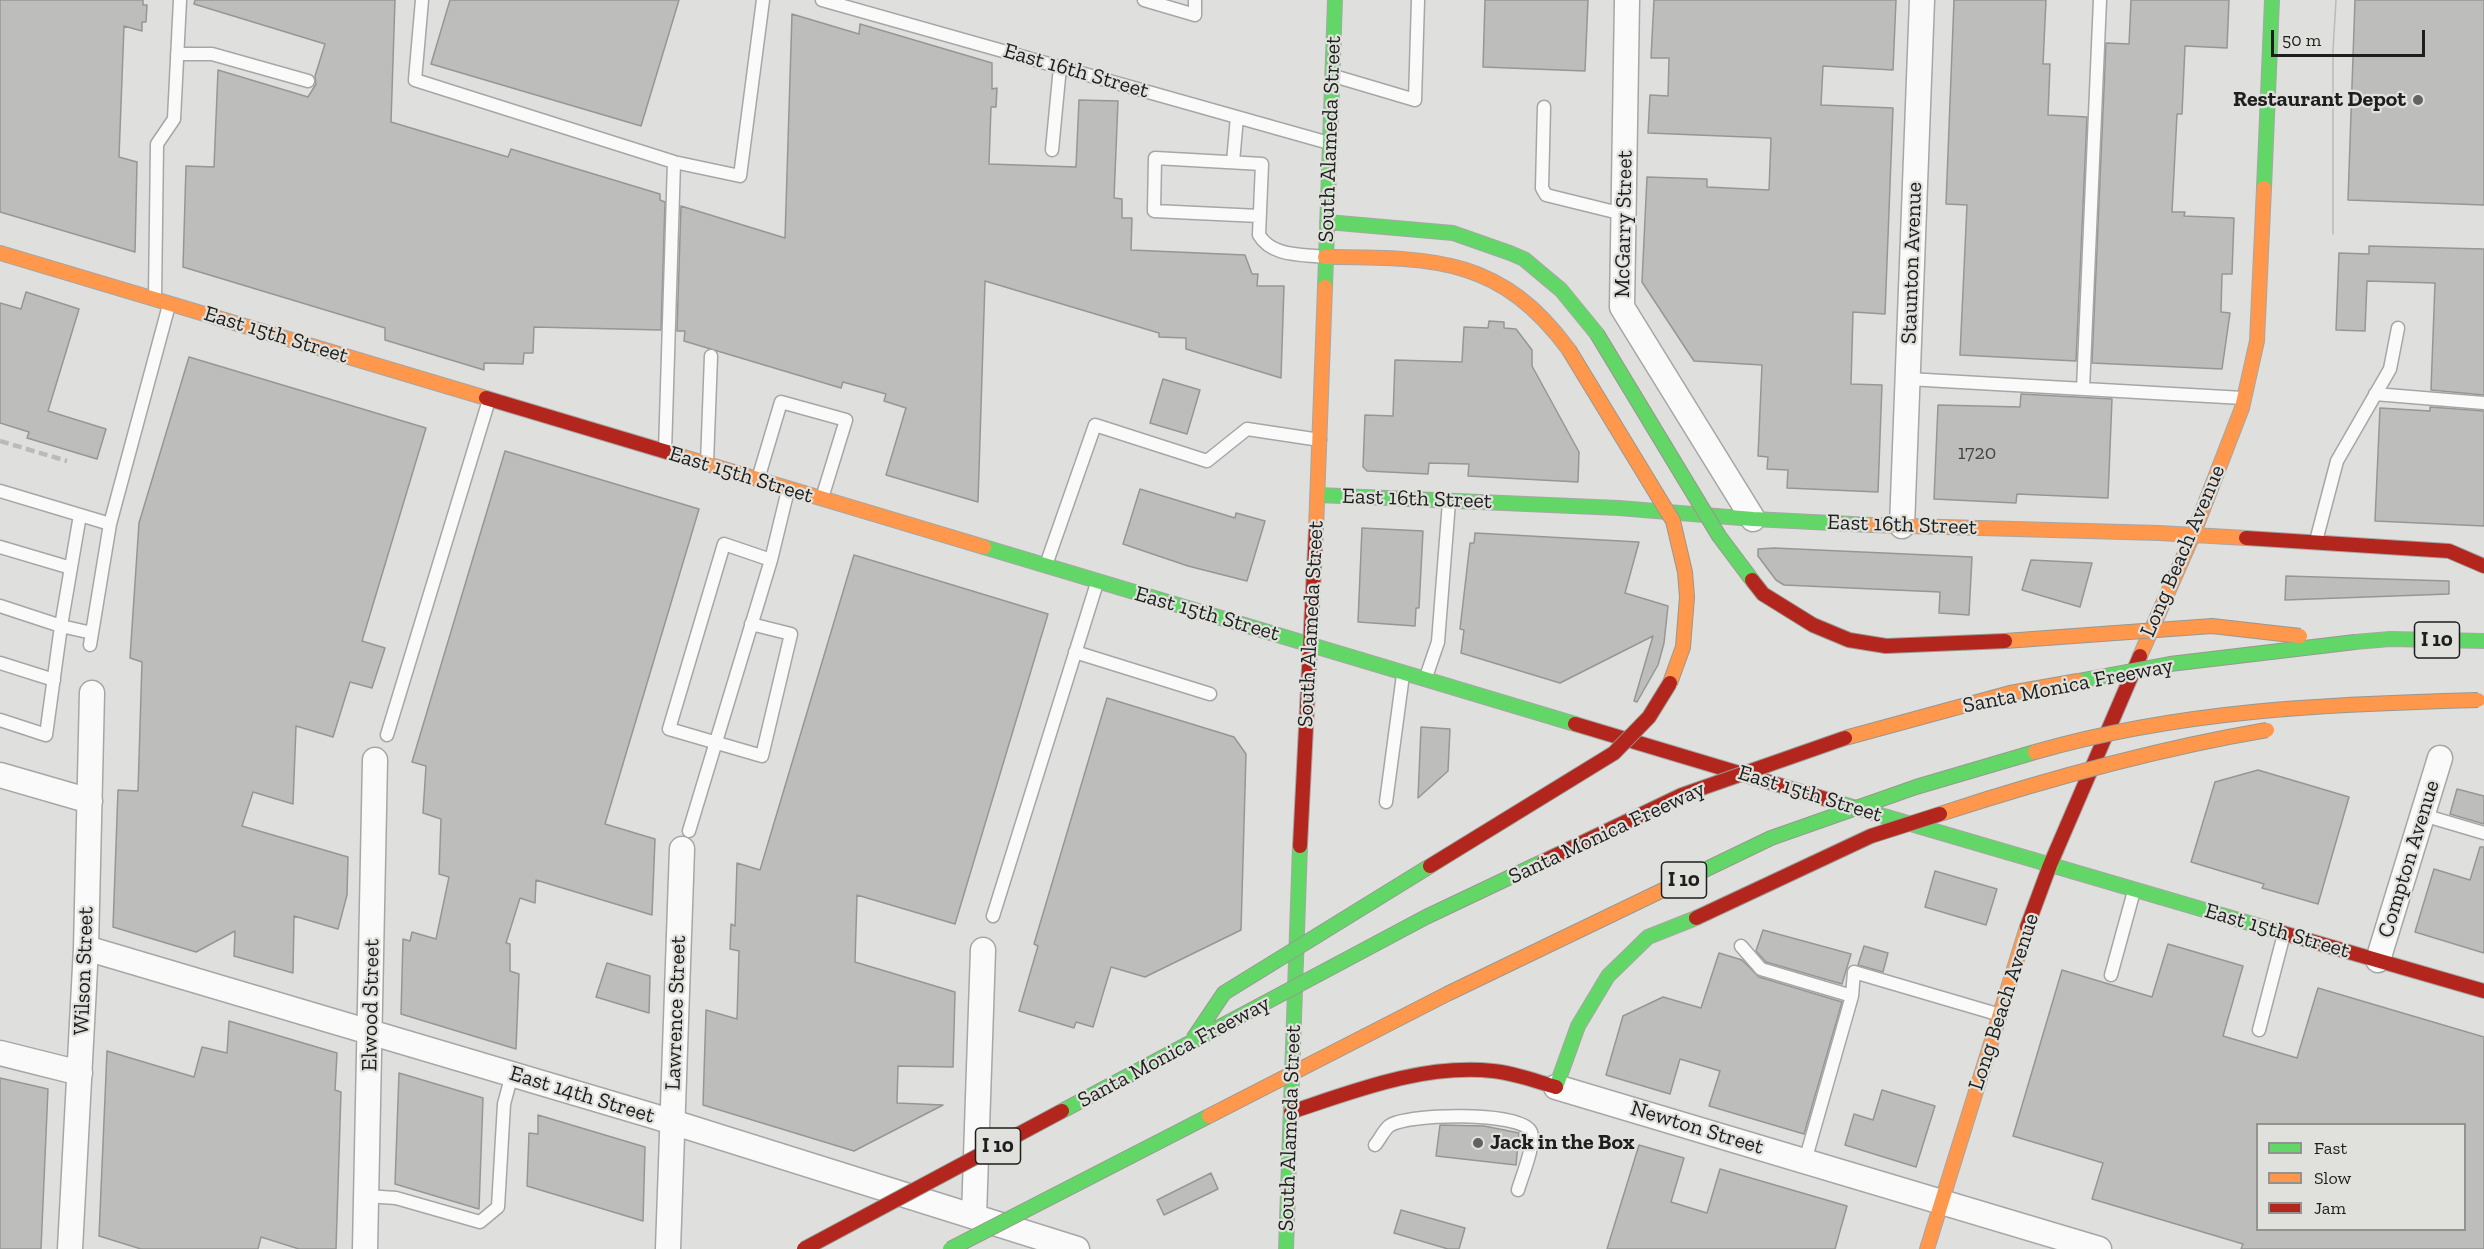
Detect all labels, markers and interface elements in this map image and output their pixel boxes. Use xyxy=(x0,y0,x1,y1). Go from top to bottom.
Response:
scale bar xyxy=(2274,18,2428,56)
text: 50 m xyxy=(2282,29,2321,51)
street label: South Alameda Street xyxy=(1313,35,1347,243)
street label: East 16th Street xyxy=(1000,38,1152,104)
place label: Restaurant Depot xyxy=(2233,87,2406,113)
marker: Restaurant Depot xyxy=(2411,93,2425,107)
street label: McGarry Street xyxy=(1610,150,1638,298)
street label: Staunton Avenue xyxy=(1896,181,1928,345)
street label: East 15th Street xyxy=(201,301,351,369)
street label: East 15th Street xyxy=(666,441,816,509)
house number: 1720 xyxy=(1958,441,1996,465)
street label: Long Beach Avenue xyxy=(2135,461,2231,641)
street label: East 16th Street xyxy=(1342,483,1492,515)
street label: East 16th Street xyxy=(1827,509,1977,541)
street label: South Alameda Street xyxy=(1292,520,1330,728)
street label: East 15th Street xyxy=(1131,581,1283,647)
road number: I 10 xyxy=(2414,622,2460,658)
street label: Santa Monica Freeway xyxy=(1961,653,2175,719)
street label: East 15th Street xyxy=(1735,760,1885,828)
street label: Santa Monica Freeway xyxy=(1505,776,1709,890)
street label: Compton Avenue xyxy=(2373,777,2445,941)
road number: I 10 xyxy=(1662,862,1706,898)
street label: East 15th Street xyxy=(2201,898,2353,964)
street label: Wilson Street xyxy=(69,906,99,1036)
street label: Long Beach Avenue xyxy=(1963,910,2045,1094)
street label: Lawrence Street xyxy=(660,935,692,1091)
street label: Elwood Street xyxy=(357,938,385,1072)
street label: Santa Monica Freeway xyxy=(1073,990,1275,1114)
street label: South Alameda Street xyxy=(1273,1024,1307,1232)
street label: East 14th Street xyxy=(506,1060,658,1130)
street label: Newton Street xyxy=(1627,1095,1767,1161)
legend xyxy=(2256,1123,2466,1231)
road number: I 10 xyxy=(976,1128,1020,1164)
place label: Jack in the Box xyxy=(1490,1130,1635,1156)
marker: Jack in the Box xyxy=(1471,1136,1485,1150)
text: Fast xyxy=(2314,1137,2347,1159)
text: Slow xyxy=(2314,1167,2351,1189)
text: Jam xyxy=(2314,1197,2346,1219)

